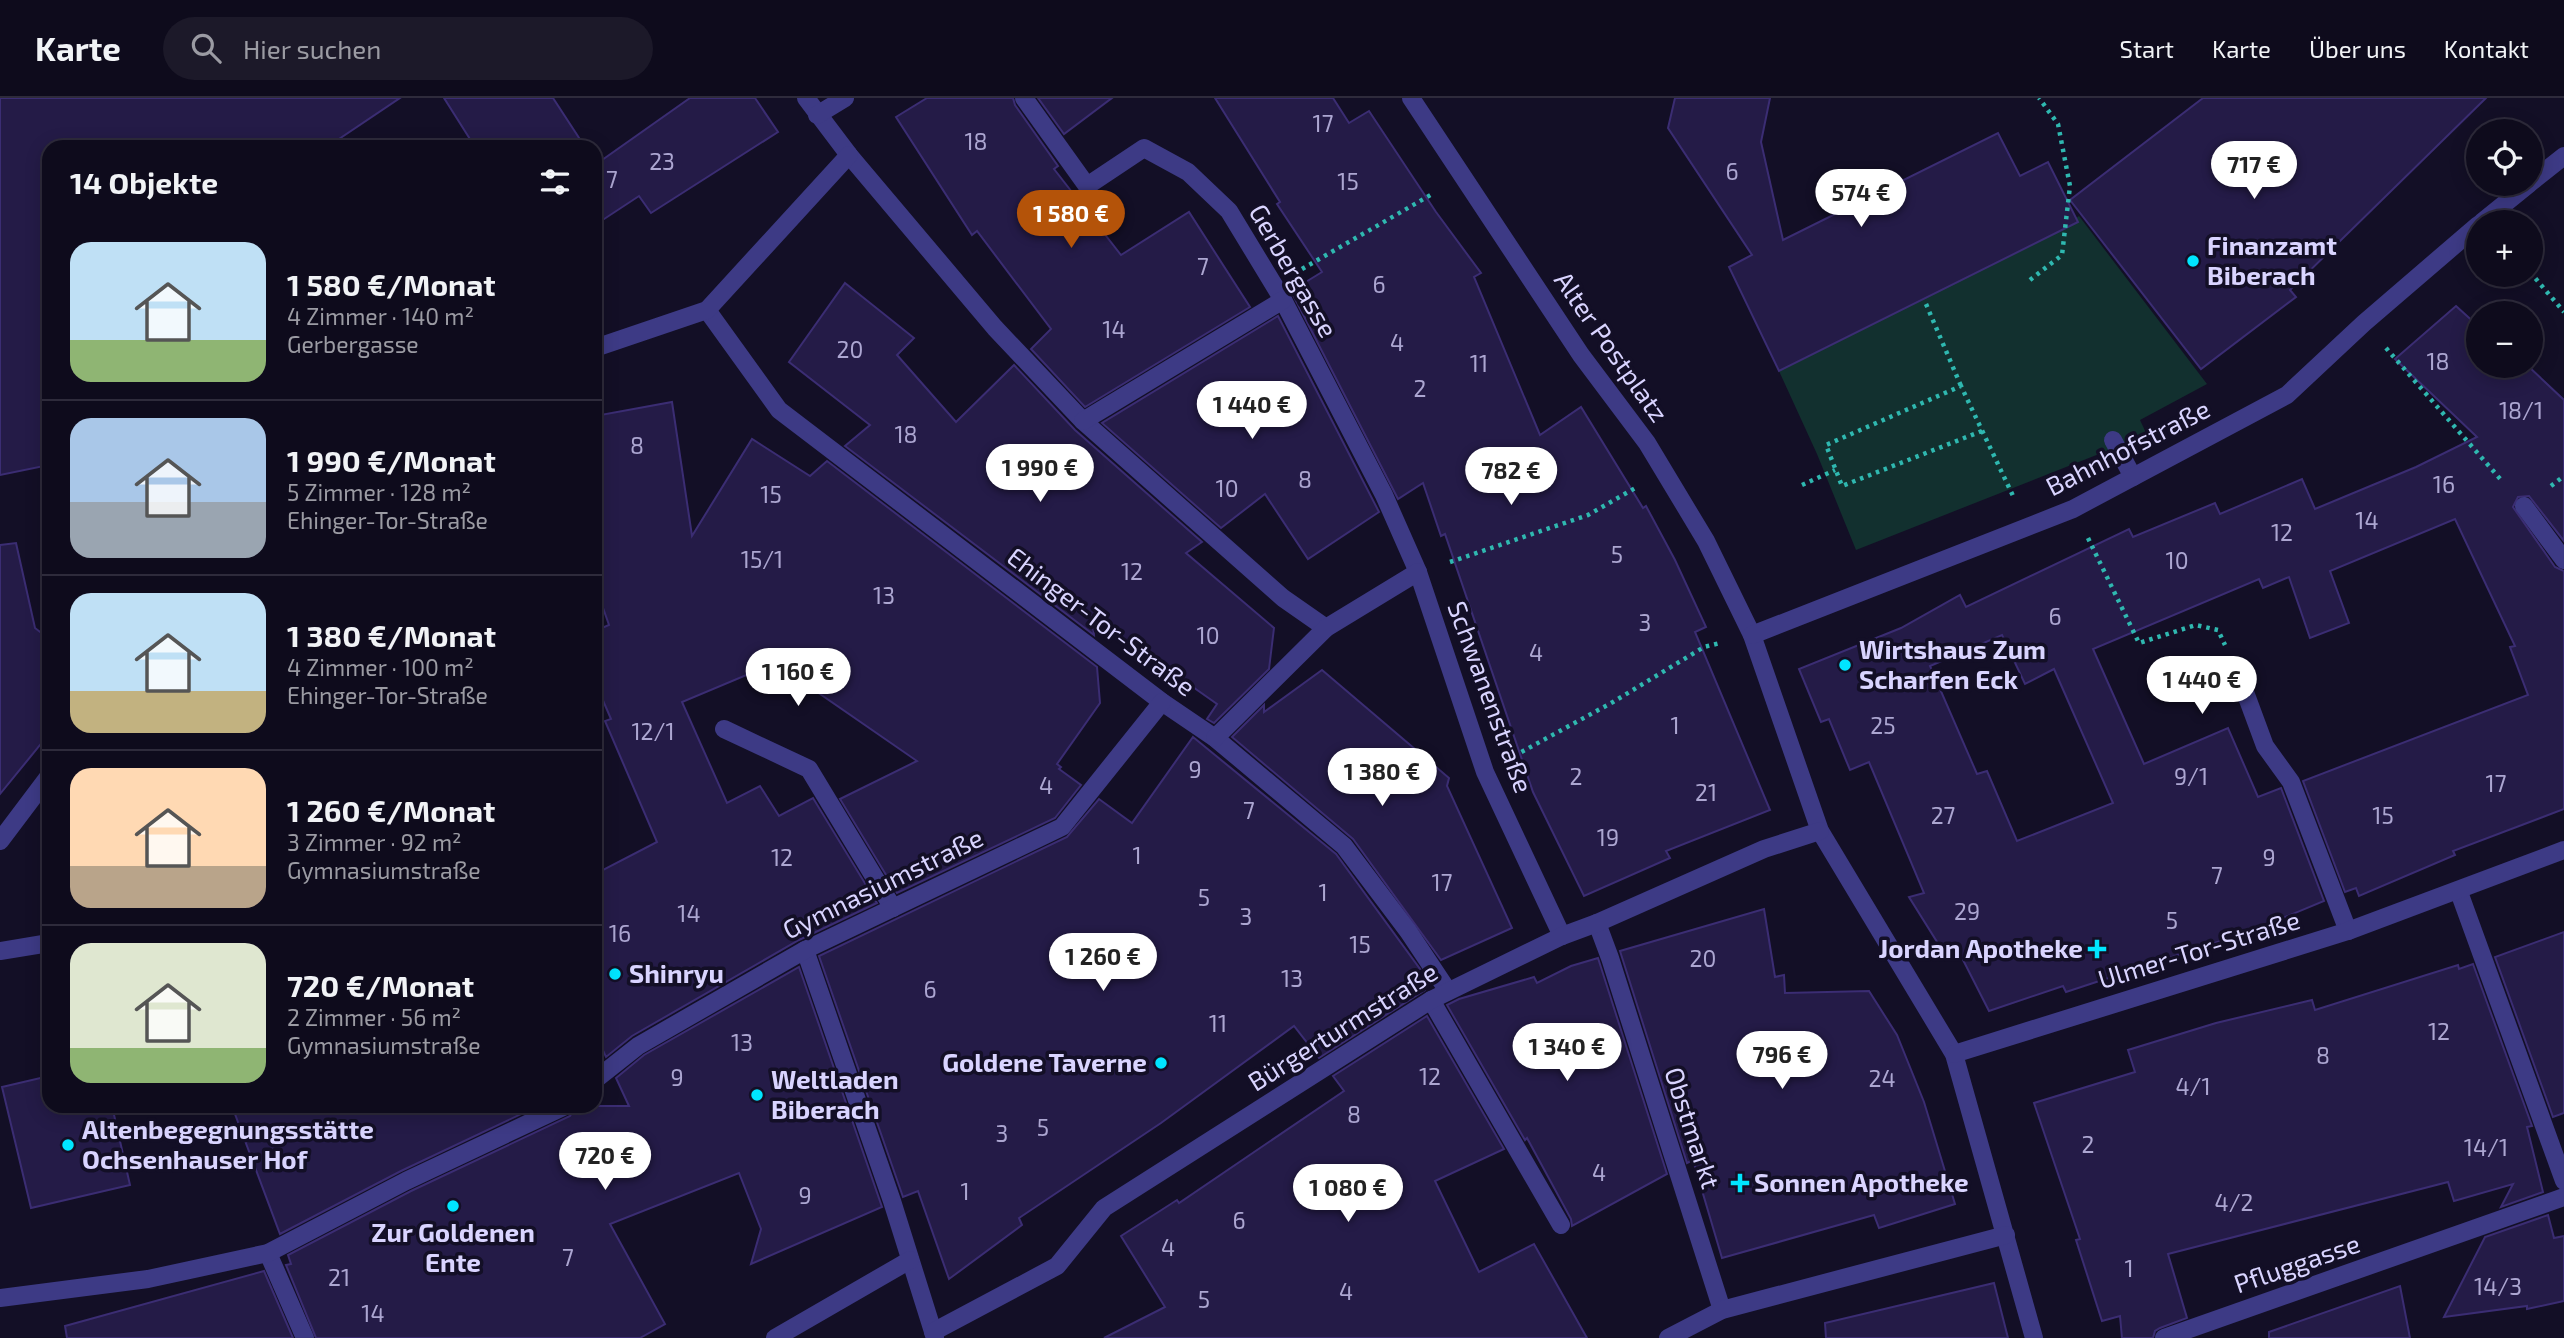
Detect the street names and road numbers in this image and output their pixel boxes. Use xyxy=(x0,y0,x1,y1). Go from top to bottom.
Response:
street label: Gerbergasse xyxy=(1244,198,1345,342)
street label: Alter Postplatz xyxy=(1549,265,1676,427)
street label: Bahnhofstraße xyxy=(2040,392,2214,501)
street label: Ehinger-Tor-Straße xyxy=(1002,540,1202,702)
street label: Schwanenstraße xyxy=(1442,596,1540,796)
street label: Gymnasiumstraße xyxy=(777,821,987,945)
street label: Ulmer-Tor-Straße xyxy=(2094,903,2303,994)
street label: Bürgerturmstraße xyxy=(1242,955,1443,1096)
street label: Obstmarkt xyxy=(1659,1063,1728,1192)
street label: Pfluggasse xyxy=(2230,1227,2364,1299)

